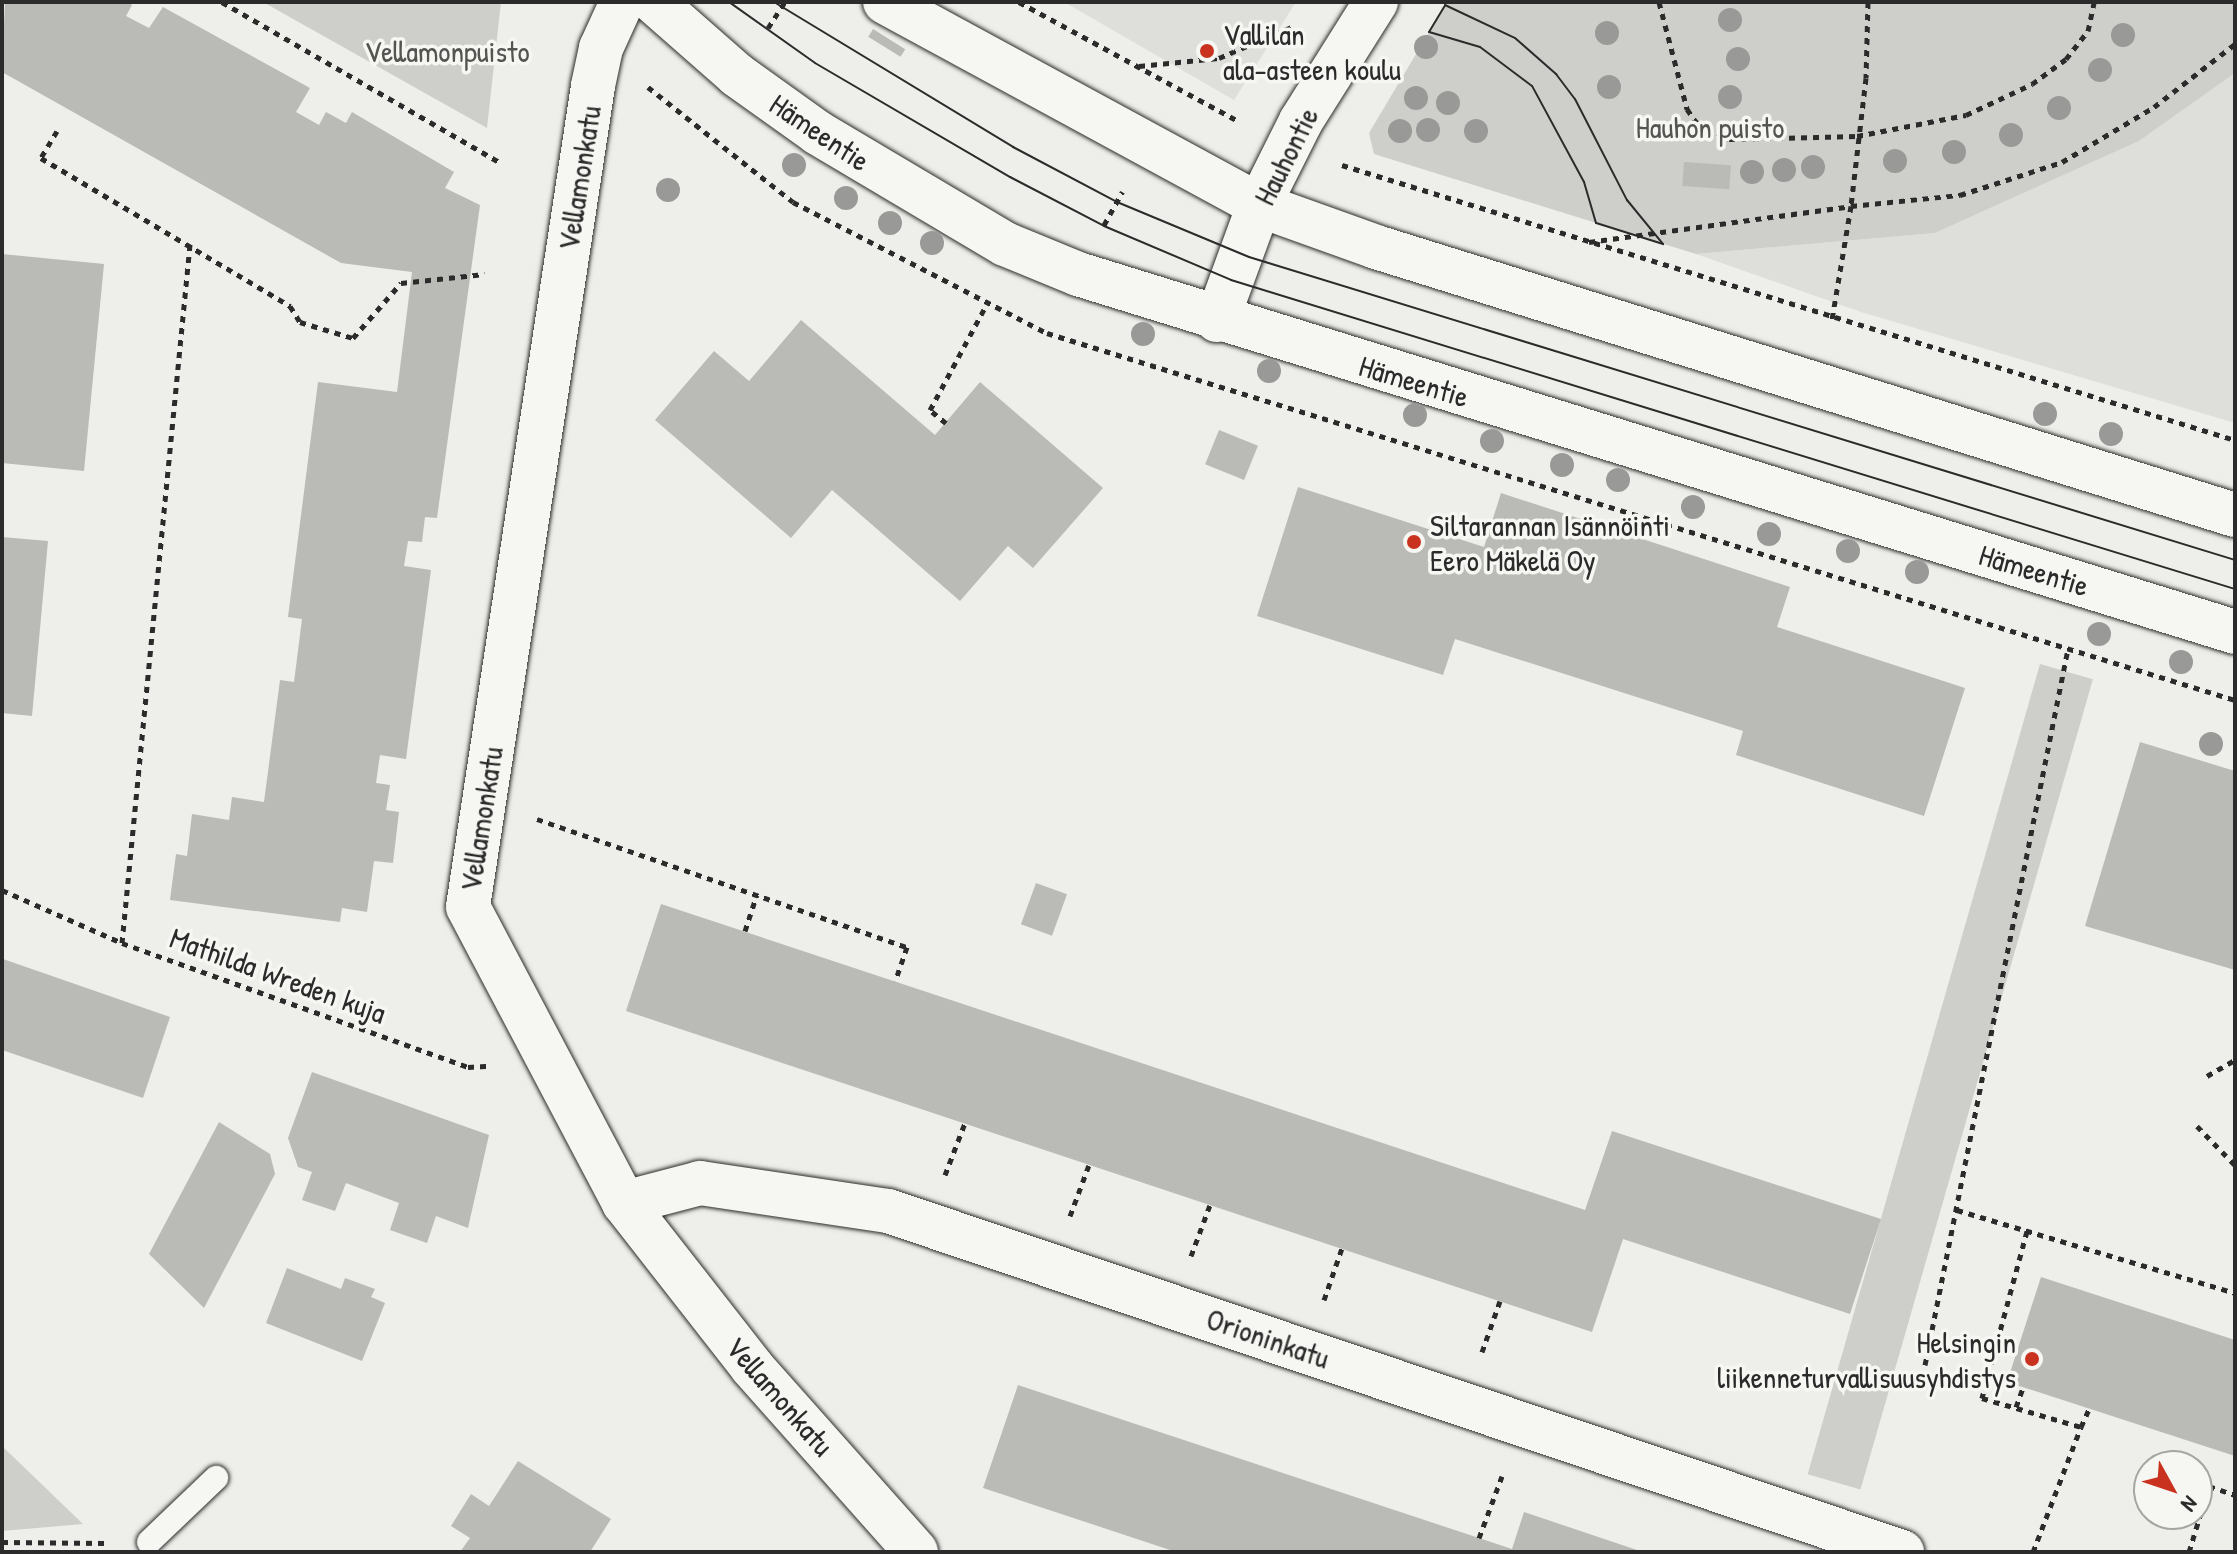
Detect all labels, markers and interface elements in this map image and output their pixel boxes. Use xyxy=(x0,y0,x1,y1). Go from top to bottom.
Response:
place label: Vallilan ala-asteen koulu xyxy=(1223,16,1401,86)
park label: Vellamonpuisto xyxy=(364,33,530,69)
marker: Vallilan ala-asteen koulu xyxy=(1198,42,1216,60)
street label: Hämeentie xyxy=(763,86,877,178)
street label: Hauhontie xyxy=(1246,101,1326,211)
street label: Vellamonkatu xyxy=(550,103,608,253)
park label: Hauhon puisto xyxy=(1636,109,1784,145)
street label: Hämeentie xyxy=(1355,347,1473,415)
place label: Siltarannan Isännöinti Eero Mäkelä Oy xyxy=(1430,507,1670,578)
marker: Siltarannan Isännöinti Eero Mäkelä Oy xyxy=(1405,533,1423,551)
street label: Hämeentie xyxy=(1975,536,2093,604)
street label: Vellamonkatu xyxy=(452,744,510,894)
street label: Mathilda Wreden kuja xyxy=(165,919,391,1031)
street label: Orioninkatu xyxy=(1202,1300,1334,1376)
place label: Helsingin liikenneturvallisuusyhdistys xyxy=(1717,1324,2016,1394)
street label: Vellamonkatu xyxy=(719,1329,841,1463)
marker: Helsingin liikenneturvallisuusyhdistys xyxy=(2023,1350,2041,1368)
north arrow xyxy=(2133,1450,2213,1530)
text: N xyxy=(2175,1490,2205,1518)

